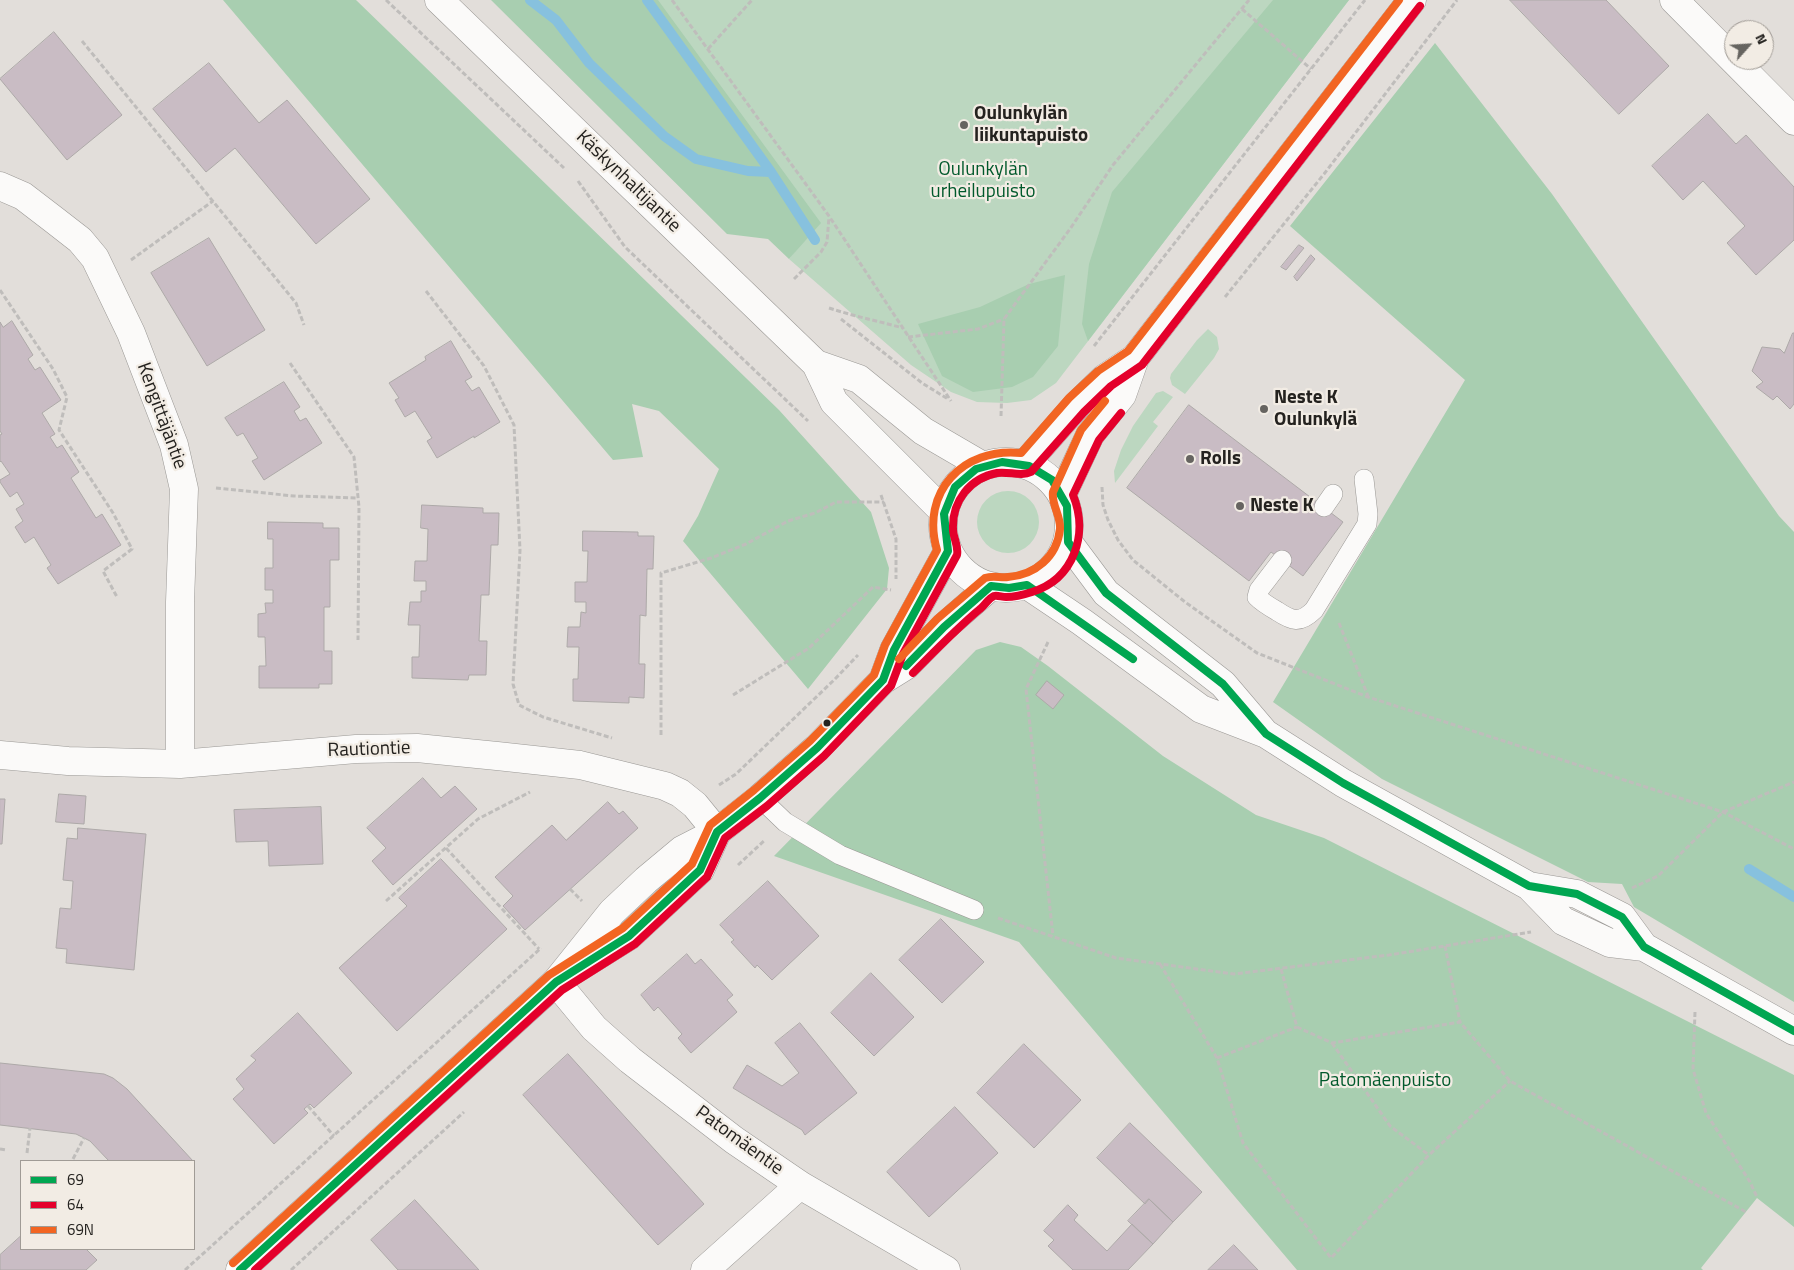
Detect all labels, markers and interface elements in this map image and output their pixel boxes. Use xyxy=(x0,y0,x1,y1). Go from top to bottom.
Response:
north arrow xyxy=(1724,20,1774,70)
text: N xyxy=(1750,30,1774,48)
place label: Oulunkylän liikuntapuisto xyxy=(974,103,1088,147)
marker: Oulunkylän liikuntapuisto xyxy=(958,119,970,131)
street label: Käskynhaltijantie xyxy=(571,126,685,238)
park label: Oulunkylän urheilupuisto xyxy=(931,159,1035,203)
street label: Kengittäjäntie xyxy=(131,360,191,472)
place label: Neste K Oulunkylä xyxy=(1274,387,1357,431)
marker: Neste K Oulunkylä xyxy=(1258,403,1270,415)
place label: Rolls xyxy=(1200,448,1241,470)
marker: Rolls xyxy=(1184,453,1196,465)
place label: Neste K xyxy=(1250,495,1314,517)
marker: Neste K xyxy=(1234,500,1246,512)
unlabelled marker xyxy=(822,718,832,728)
street label: Rautiontie xyxy=(327,737,411,763)
park label: Patomäenpuisto xyxy=(1319,1070,1451,1092)
street label: Patomäentie xyxy=(691,1102,787,1180)
legend xyxy=(20,1160,195,1250)
text: 69 xyxy=(67,1168,84,1191)
text: 64 xyxy=(67,1193,84,1216)
text: 69N xyxy=(67,1218,94,1241)

